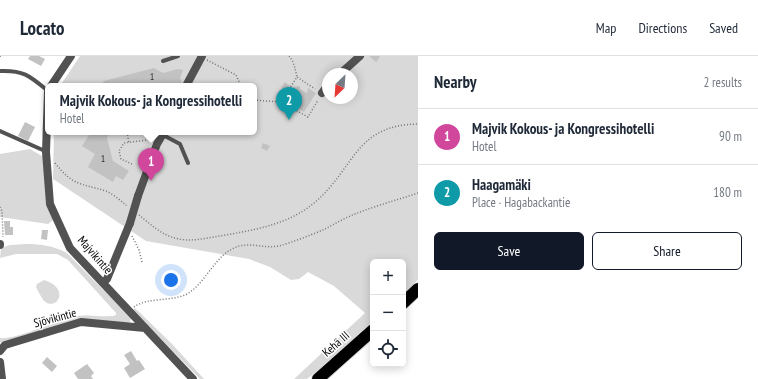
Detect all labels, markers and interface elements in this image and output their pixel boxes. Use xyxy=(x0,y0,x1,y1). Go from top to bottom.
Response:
text: Locato xyxy=(20,16,65,40)
text: Map xyxy=(596,19,616,37)
text: Directions xyxy=(638,19,687,37)
text: Saved xyxy=(709,19,738,37)
north arrow xyxy=(322,68,358,104)
house number: 1 xyxy=(150,70,154,83)
text: Nearby xyxy=(434,71,477,93)
text: 2 results xyxy=(703,74,742,91)
popup xyxy=(45,83,257,135)
pin: 2 xyxy=(276,87,302,120)
text: Majvik Kokous- ja Kongressihotelli xyxy=(60,91,242,110)
text: Hotel xyxy=(60,110,84,127)
text: Majvik Kokous- ja Kongressihotelli xyxy=(472,119,654,138)
text: 1 xyxy=(444,128,450,145)
text: 90 m xyxy=(719,128,742,145)
text: Hotel xyxy=(472,138,496,155)
pin: 1 xyxy=(138,148,164,181)
house number: 1 xyxy=(101,152,105,165)
text: Haagamäki xyxy=(472,175,531,194)
text: 2 xyxy=(444,184,450,201)
text: 180 m xyxy=(713,184,742,201)
text: Place · Hagabackantie xyxy=(472,194,570,211)
button: Save xyxy=(434,232,584,270)
button: Share xyxy=(592,232,742,270)
street label: Majvikintie xyxy=(75,233,116,277)
map controls xyxy=(370,259,406,367)
button: + xyxy=(370,259,406,295)
your location xyxy=(161,270,181,290)
button: − xyxy=(370,295,406,331)
street label: Sjövikintie xyxy=(32,305,78,330)
street label: Kehä III xyxy=(319,328,352,360)
button: locate xyxy=(370,331,406,367)

